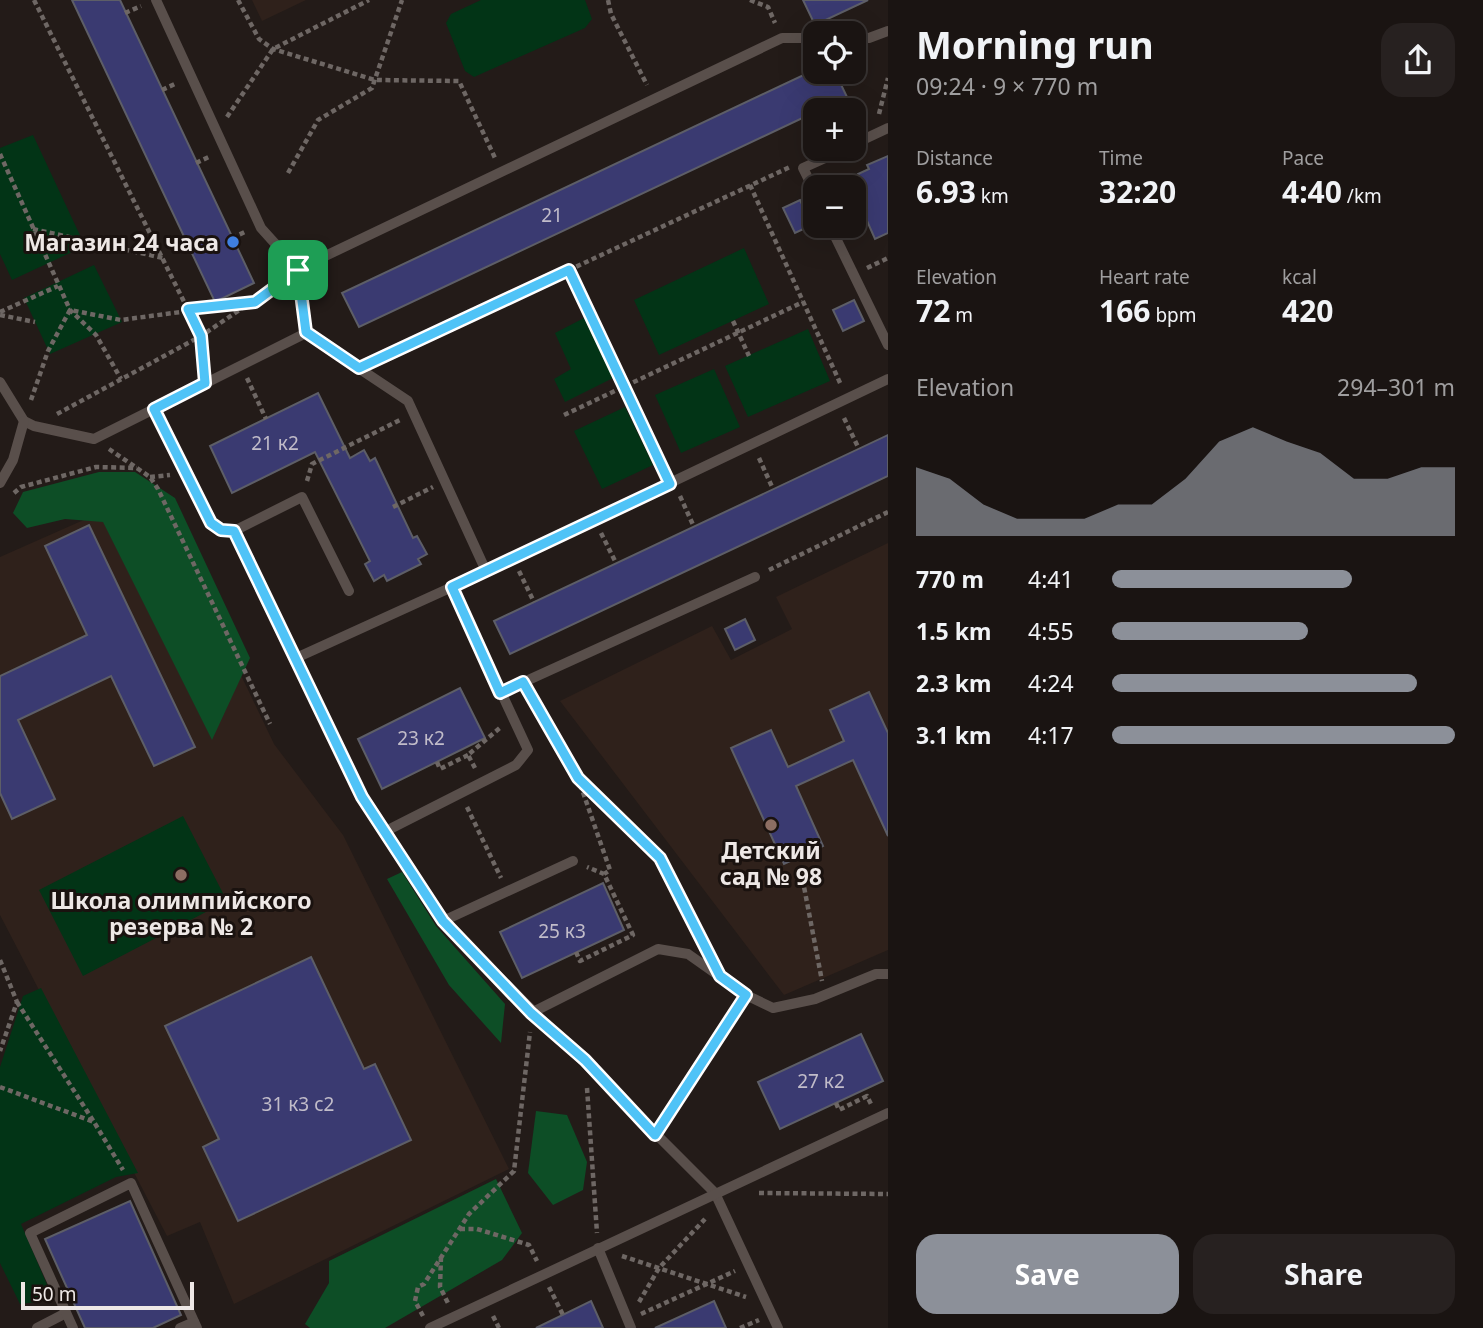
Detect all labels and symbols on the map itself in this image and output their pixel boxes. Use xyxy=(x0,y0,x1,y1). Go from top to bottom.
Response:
house number: 21 xyxy=(541,202,563,228)
place label: Магазин 24 часа xyxy=(24,226,219,258)
marker: Магазин 24 часа xyxy=(225,234,241,250)
pin xyxy=(268,240,328,300)
house number: 21 к2 xyxy=(251,430,299,456)
house number: 23 к2 xyxy=(397,725,445,751)
marker: Детский сад № 98 xyxy=(763,817,779,833)
place label: Детский сад № 98 xyxy=(720,834,822,892)
marker: Школа олимпийского резерва № 2 xyxy=(173,867,189,883)
place label: Школа олимпийского резерва № 2 xyxy=(51,884,311,942)
house number: 25 к3 xyxy=(538,918,586,944)
house number: 27 к2 xyxy=(797,1068,845,1094)
house number: 31 к3 с2 xyxy=(262,1091,334,1117)
scale bar xyxy=(21,1279,194,1311)

